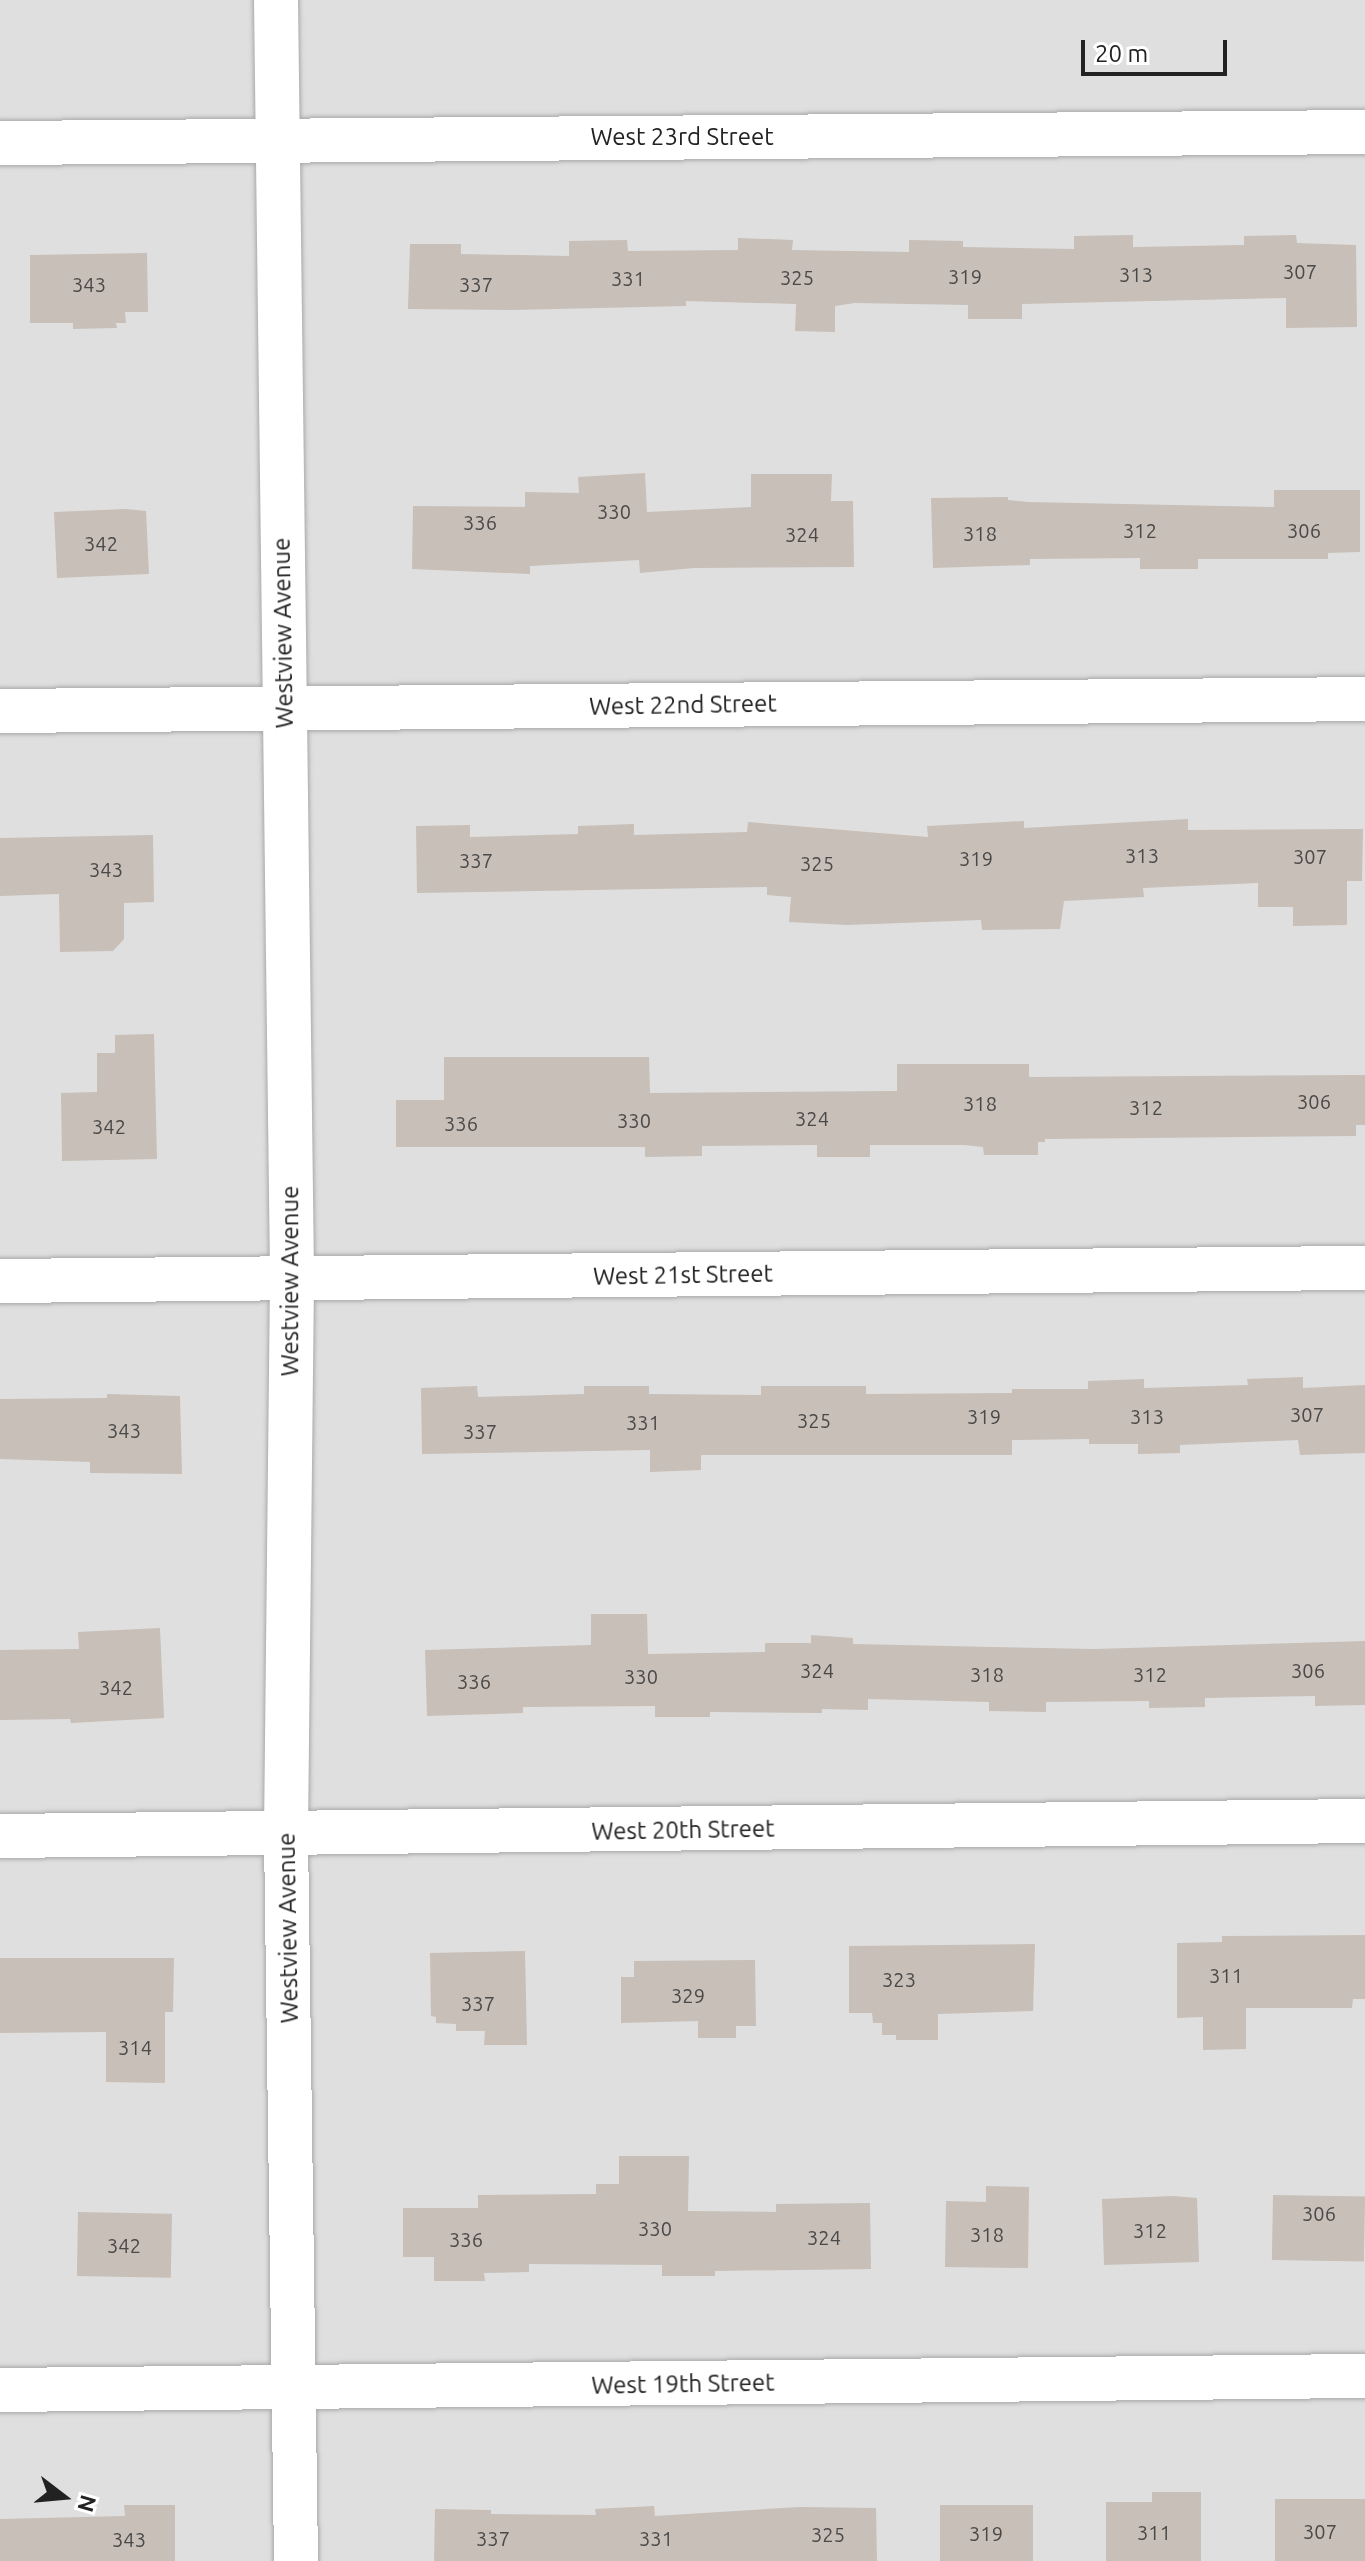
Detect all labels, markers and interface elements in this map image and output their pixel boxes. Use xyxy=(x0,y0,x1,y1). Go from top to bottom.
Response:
scale bar xyxy=(1085,24,1231,74)
text: 20 m xyxy=(1095,40,1148,67)
street label: West 23rd Street xyxy=(590,123,774,151)
house number: 307 xyxy=(1283,259,1317,283)
house number: 313 xyxy=(1119,262,1153,286)
house number: 319 xyxy=(948,264,982,288)
house number: 325 xyxy=(780,265,814,289)
house number: 331 xyxy=(611,266,645,290)
house number: 343 xyxy=(72,272,106,296)
house number: 337 xyxy=(459,272,493,296)
house number: 330 xyxy=(597,499,631,523)
house number: 336 xyxy=(463,510,497,534)
house number: 312 xyxy=(1123,518,1157,542)
house number: 306 xyxy=(1287,518,1321,542)
house number: 318 xyxy=(963,521,997,545)
house number: 324 xyxy=(785,522,819,546)
house number: 342 xyxy=(84,531,118,555)
street label: Westview Avenue xyxy=(267,537,299,729)
street label: West 22nd Street xyxy=(589,689,777,721)
house number: 313 xyxy=(1125,843,1159,867)
house number: 307 xyxy=(1293,844,1327,868)
house number: 319 xyxy=(959,846,993,870)
house number: 337 xyxy=(459,848,493,872)
house number: 325 xyxy=(800,851,834,875)
house number: 343 xyxy=(89,857,123,881)
house number: 306 xyxy=(1297,1089,1331,1113)
house number: 318 xyxy=(963,1091,997,1115)
house number: 312 xyxy=(1129,1095,1163,1119)
house number: 324 xyxy=(795,1106,829,1130)
house number: 330 xyxy=(617,1108,651,1132)
house number: 336 xyxy=(444,1111,478,1135)
house number: 342 xyxy=(92,1114,126,1138)
street label: Westview Avenue xyxy=(276,1186,304,1376)
street label: West 21st Street xyxy=(593,1259,773,1291)
house number: 307 xyxy=(1290,1402,1324,1426)
house number: 319 xyxy=(967,1404,1001,1428)
house number: 313 xyxy=(1130,1404,1164,1428)
house number: 325 xyxy=(797,1408,831,1432)
house number: 331 xyxy=(626,1410,660,1434)
house number: 343 xyxy=(107,1418,141,1442)
house number: 337 xyxy=(463,1419,497,1443)
house number: 324 xyxy=(800,1658,834,1682)
house number: 306 xyxy=(1291,1658,1325,1682)
house number: 318 xyxy=(970,1662,1004,1686)
house number: 312 xyxy=(1133,1662,1167,1686)
house number: 330 xyxy=(624,1664,658,1688)
house number: 336 xyxy=(457,1669,491,1693)
house number: 342 xyxy=(99,1675,133,1699)
street label: West 20th Street xyxy=(591,1814,775,1846)
street label: Westview Avenue xyxy=(272,1832,304,2024)
house number: 311 xyxy=(1209,1963,1243,1987)
house number: 323 xyxy=(882,1967,916,1991)
house number: 329 xyxy=(671,1983,705,2007)
house number: 337 xyxy=(461,1991,495,2015)
house number: 314 xyxy=(118,2035,152,2059)
house number: 306 xyxy=(1302,2201,1336,2225)
house number: 330 xyxy=(638,2216,672,2240)
house number: 312 xyxy=(1133,2218,1167,2242)
house number: 318 xyxy=(970,2222,1004,2246)
house number: 324 xyxy=(807,2225,841,2249)
house number: 336 xyxy=(449,2227,483,2251)
house number: 342 xyxy=(107,2233,141,2257)
street label: West 19th Street xyxy=(591,2368,775,2400)
north arrow xyxy=(24,2457,104,2537)
text: N xyxy=(73,2492,102,2515)
house number: 307 xyxy=(1303,2519,1337,2543)
house number: 311 xyxy=(1137,2520,1171,2544)
house number: 319 xyxy=(969,2521,1003,2545)
house number: 325 xyxy=(811,2522,845,2546)
house number: 337 xyxy=(476,2526,510,2550)
house number: 331 xyxy=(639,2526,673,2550)
house number: 343 xyxy=(112,2527,146,2551)

